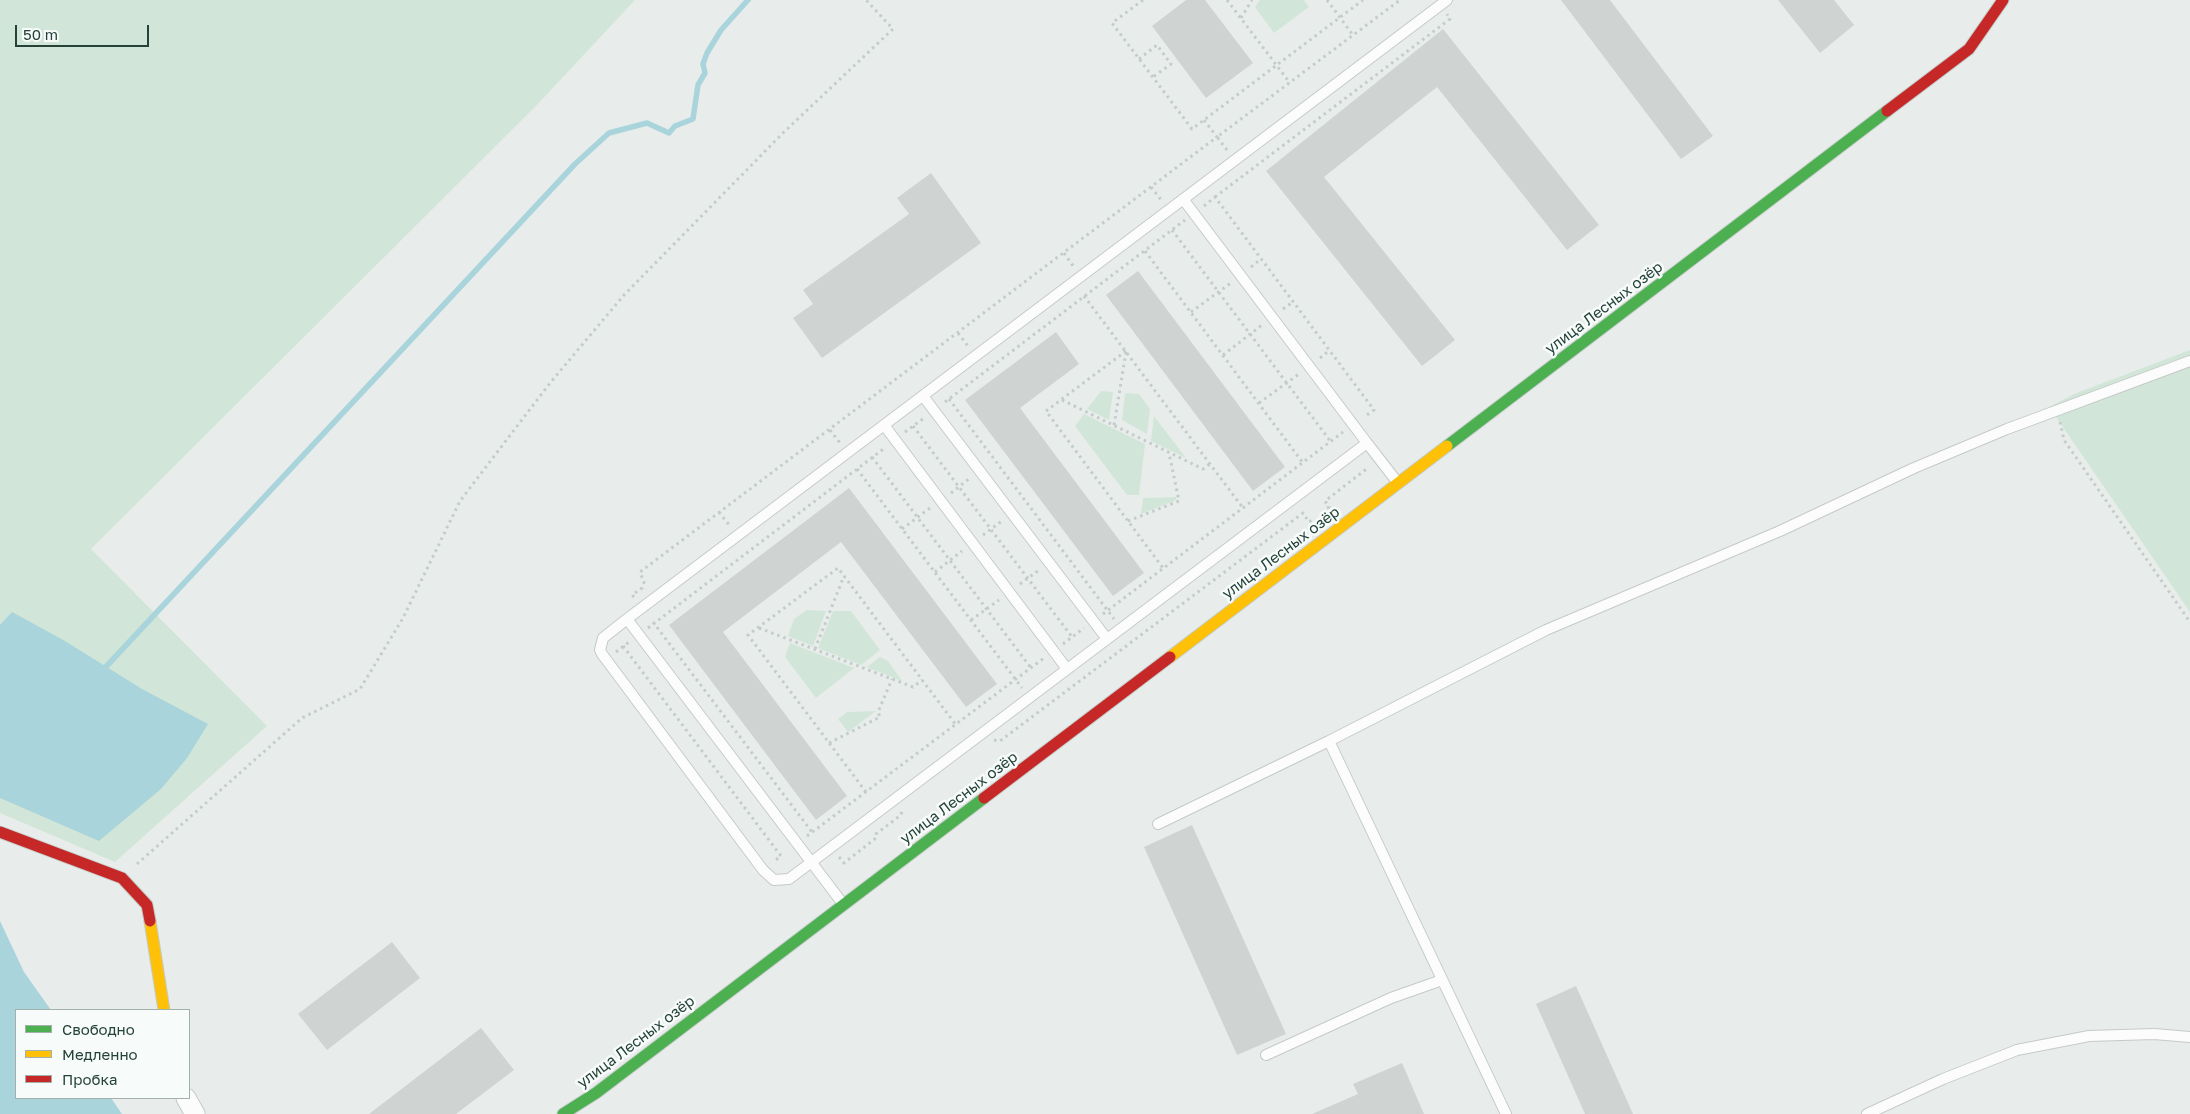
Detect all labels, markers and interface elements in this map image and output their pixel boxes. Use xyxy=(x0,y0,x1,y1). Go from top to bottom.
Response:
scale bar xyxy=(18,15,151,47)
text: 50 m xyxy=(23,25,58,43)
street label: улица Лесных озёр xyxy=(1542,258,1666,358)
street label: улица Лесных озёр xyxy=(1219,503,1343,603)
street label: улица Лесных озёр xyxy=(897,748,1021,848)
street label: улица Лесных озёр xyxy=(574,992,698,1092)
legend xyxy=(15,1009,190,1099)
text: Свободно xyxy=(62,1020,135,1038)
text: Медленно xyxy=(62,1045,138,1063)
text: Пробка xyxy=(62,1070,117,1088)

